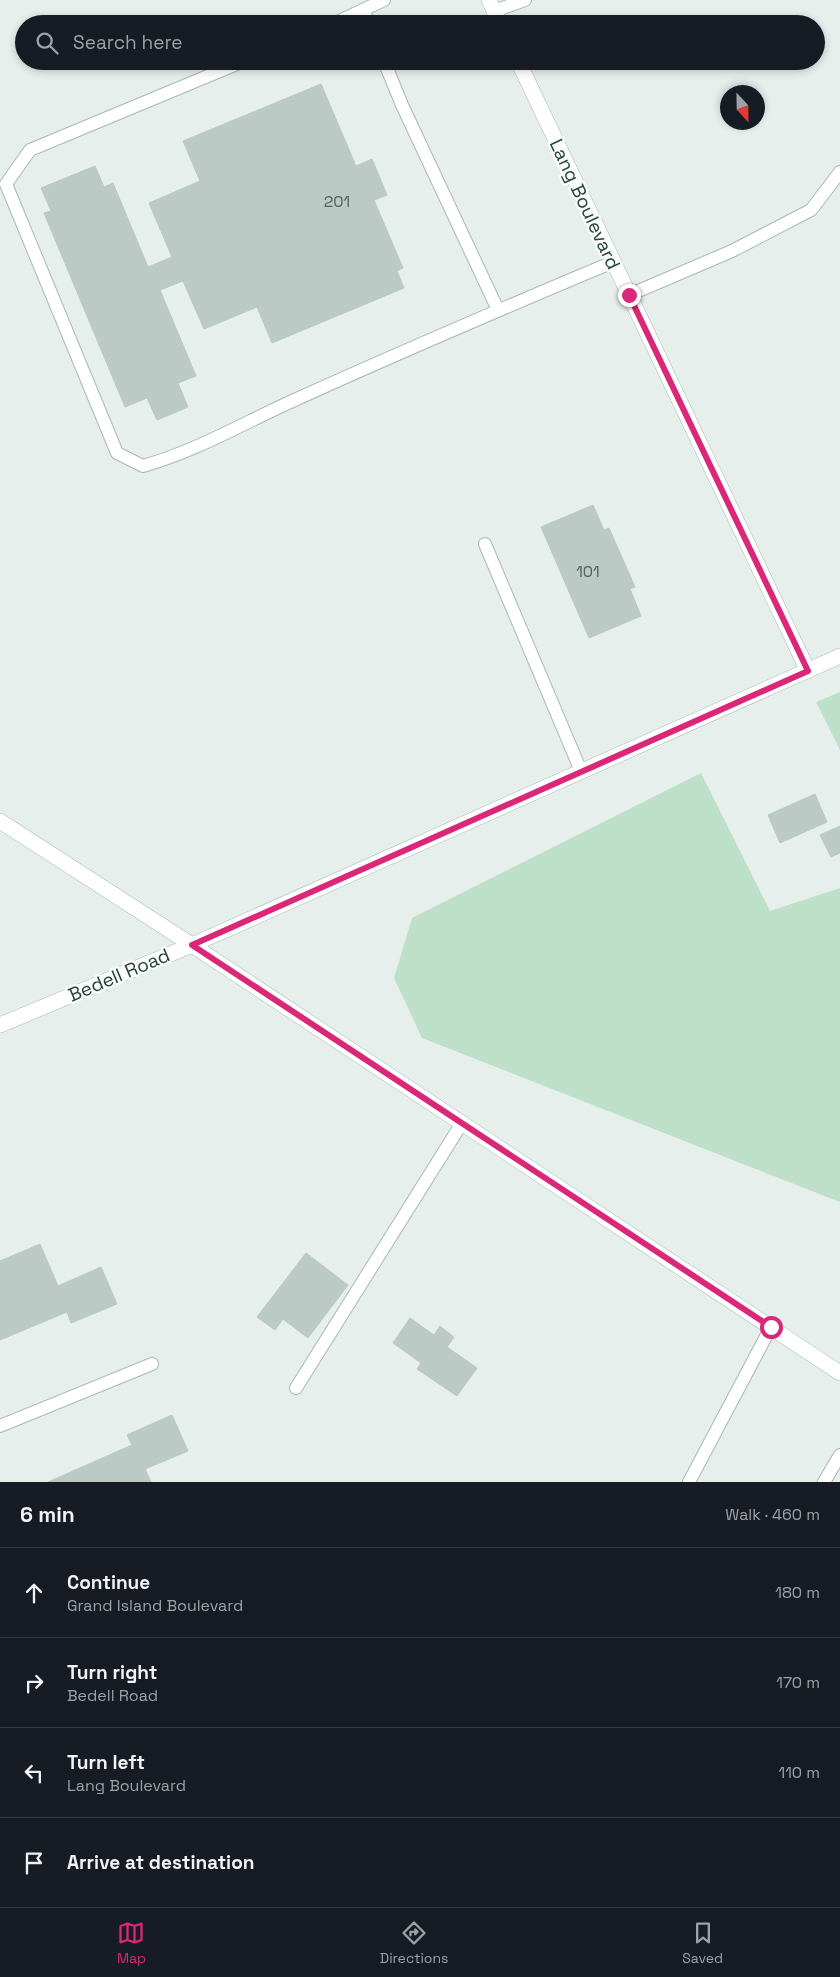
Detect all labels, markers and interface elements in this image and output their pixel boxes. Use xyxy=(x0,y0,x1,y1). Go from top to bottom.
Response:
search box xyxy=(15,15,825,70)
icon: search xyxy=(33,29,61,57)
text: Search here xyxy=(73,30,183,55)
north arrow xyxy=(720,85,765,130)
street label: Lang Boulevard xyxy=(544,135,626,273)
house number: 201 xyxy=(324,191,350,212)
route end xyxy=(618,284,641,307)
house number: 101 xyxy=(576,561,600,582)
street label: Bedell Road xyxy=(64,942,174,1008)
route start xyxy=(760,1316,783,1339)
text: 6 min xyxy=(20,1501,75,1528)
text: Walk · 460 m xyxy=(725,1504,820,1525)
text: Continue xyxy=(67,1570,150,1595)
icon: ahead xyxy=(20,1579,48,1607)
text: 180 m xyxy=(775,1582,820,1603)
text: Grand Island Boulevard xyxy=(67,1595,243,1616)
text: Turn right xyxy=(67,1660,157,1685)
icon: right xyxy=(20,1669,48,1697)
text: 170 m xyxy=(776,1672,820,1693)
text: Bedell Road xyxy=(67,1685,158,1706)
text: Turn left xyxy=(67,1750,145,1775)
icon: left xyxy=(20,1759,48,1787)
text: 110 m xyxy=(778,1762,820,1783)
text: Lang Boulevard xyxy=(67,1775,186,1796)
icon: arrive xyxy=(20,1849,48,1877)
text: Arrive at destination xyxy=(67,1850,255,1875)
tab: Map xyxy=(117,1919,146,1967)
tab: Directions xyxy=(380,1919,448,1967)
tab: Saved xyxy=(682,1919,723,1967)

